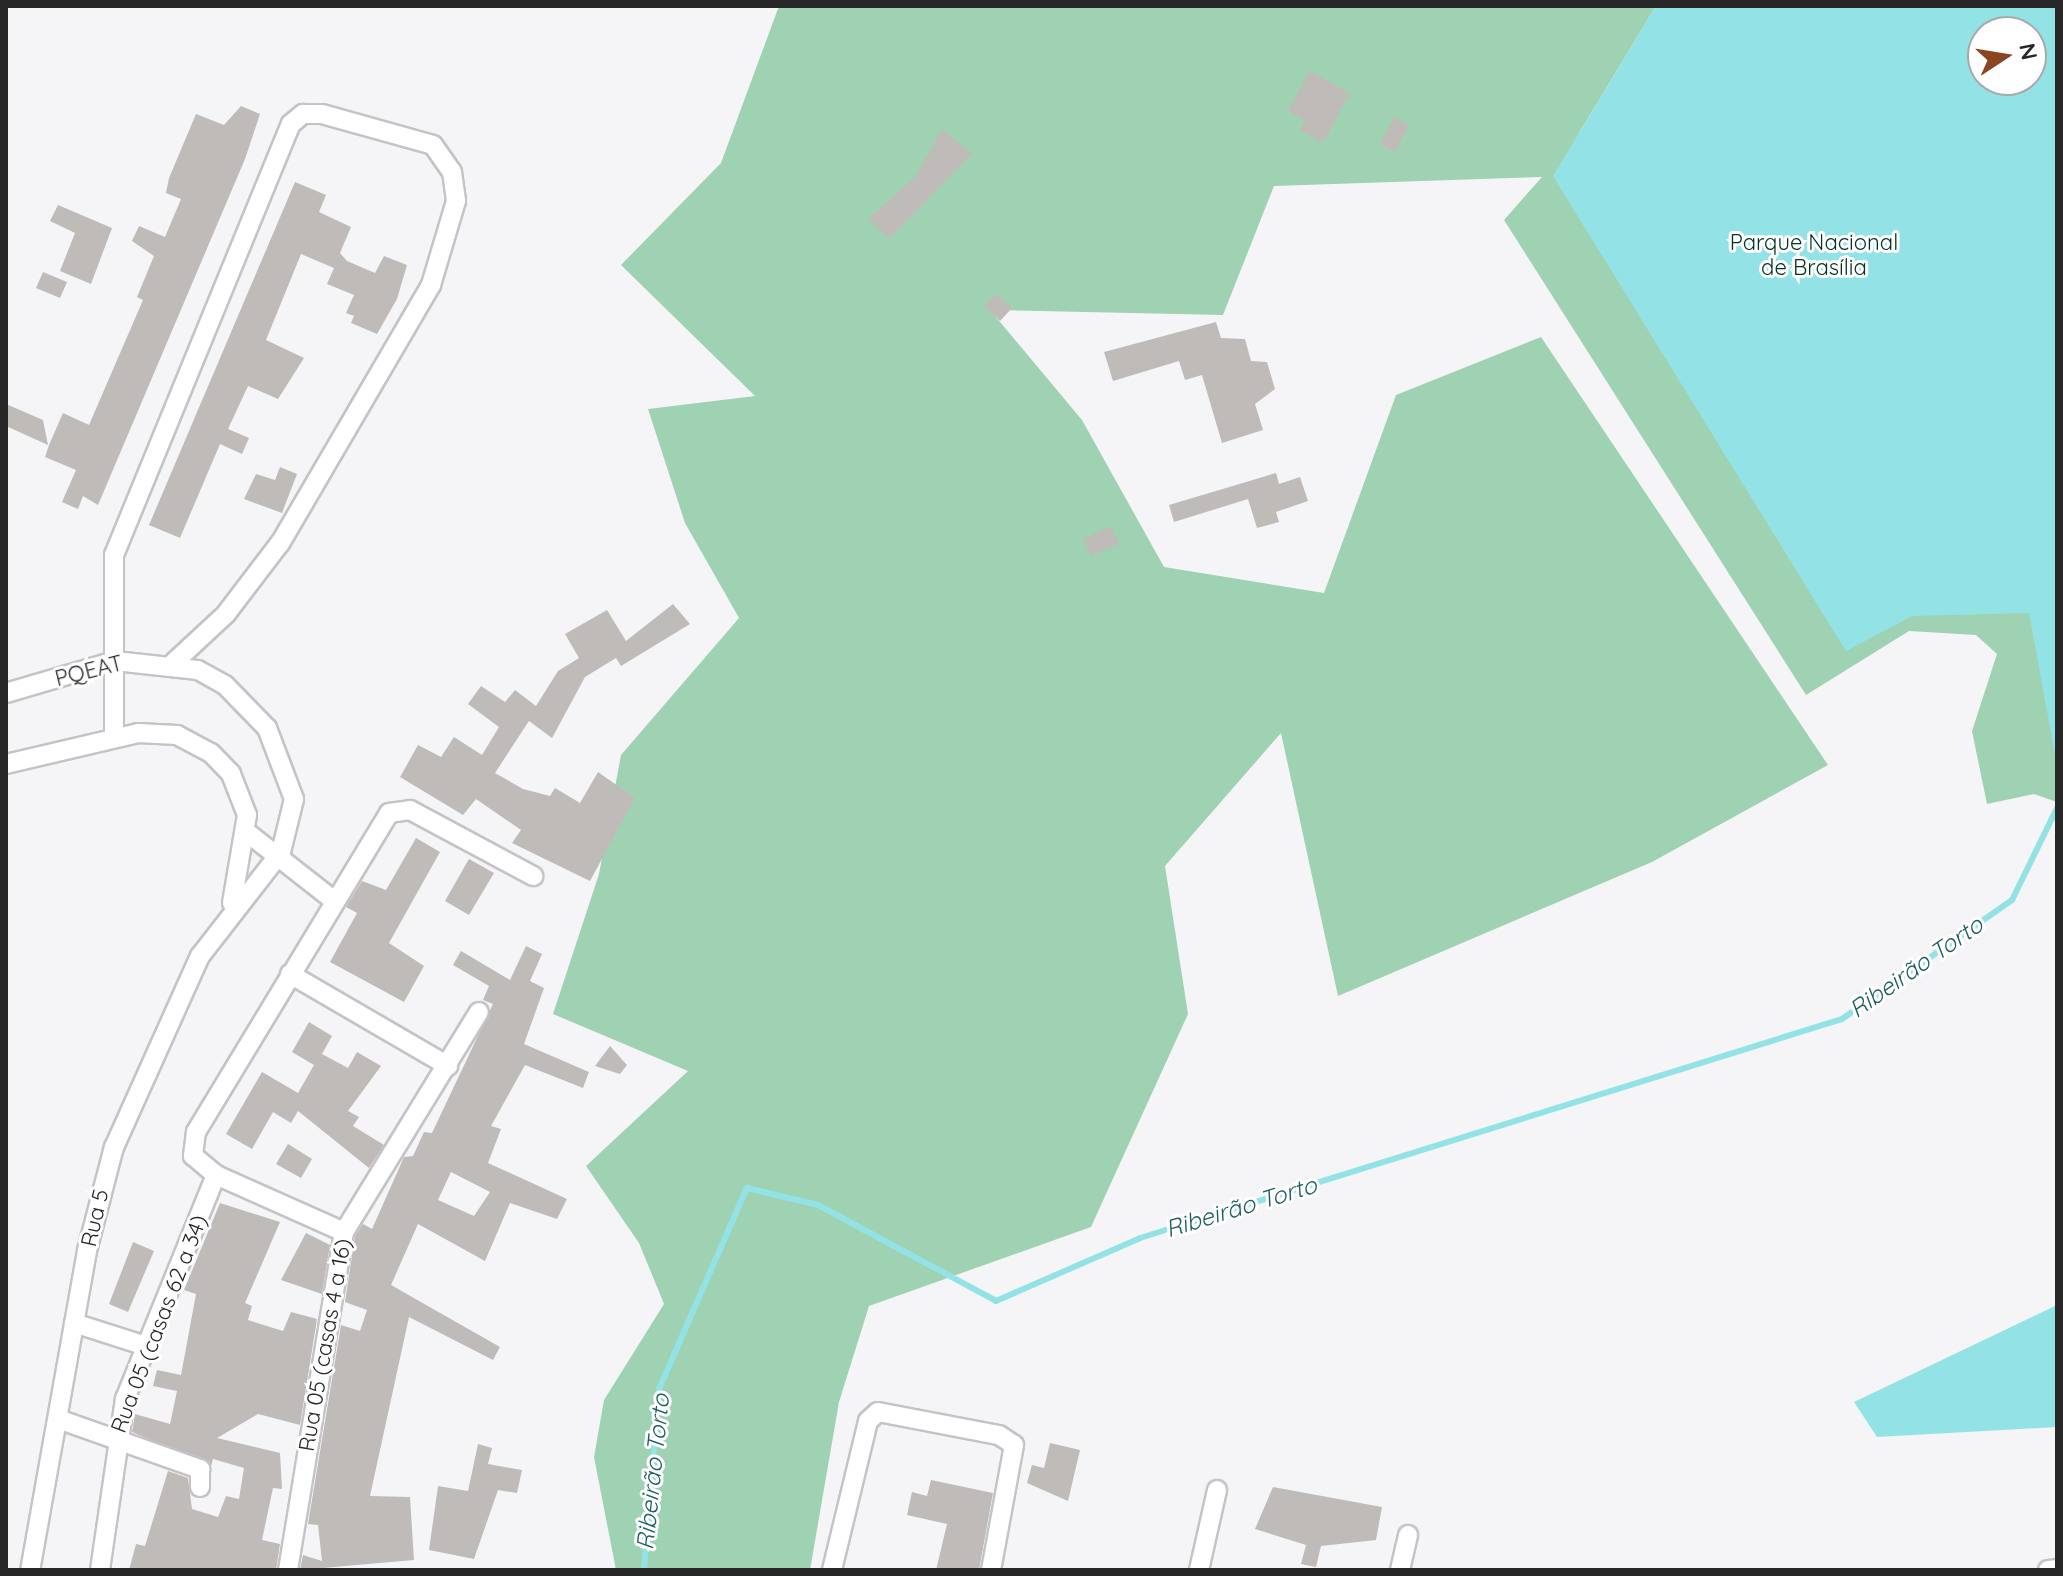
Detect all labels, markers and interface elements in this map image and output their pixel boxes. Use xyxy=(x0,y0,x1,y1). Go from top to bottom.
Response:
north arrow xyxy=(1967,16,2047,96)
text: N xyxy=(2013,41,2044,62)
park label: Parque Nacional de Brasília xyxy=(1730,229,1898,280)
street label: PQEAT xyxy=(52,650,126,692)
water label: Ribeirão Torto xyxy=(1843,910,1989,1024)
water label: Ribeirão Torto xyxy=(1162,1170,1320,1244)
street label: Rua 5 xyxy=(76,1187,114,1249)
street label: Rua 05 (casas 62 a 34) xyxy=(105,1211,213,1437)
street label: Rua 05 (casas 4 a 16) xyxy=(293,1236,357,1454)
water label: Ribeirão Torto xyxy=(630,1392,676,1552)

